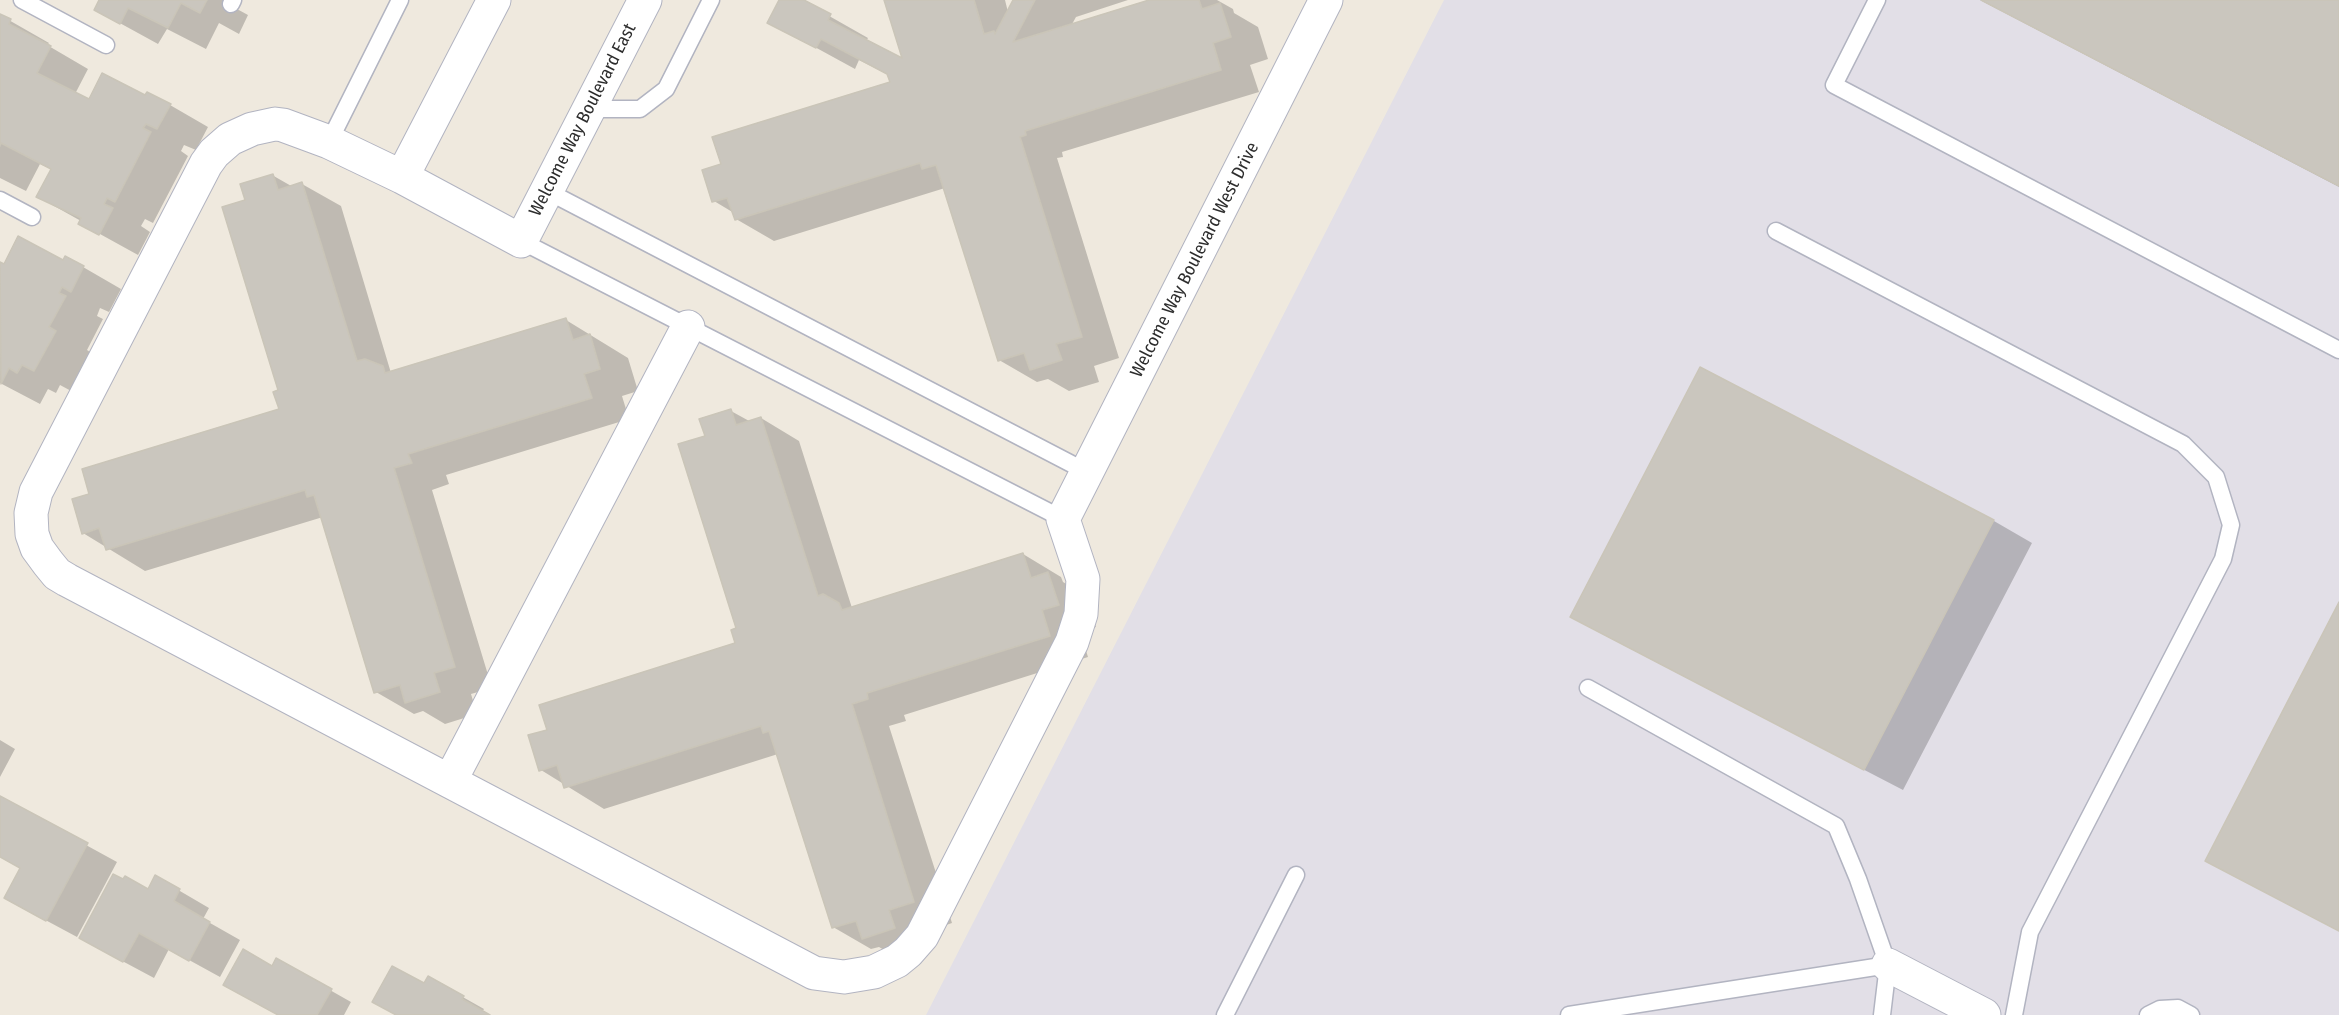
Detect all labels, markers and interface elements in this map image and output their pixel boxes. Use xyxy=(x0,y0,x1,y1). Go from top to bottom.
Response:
street label: Welcome Way Boulevard East xyxy=(525,20,641,220)
street label: Welcome Way Boulevard West Drive xyxy=(1126,139,1264,381)

